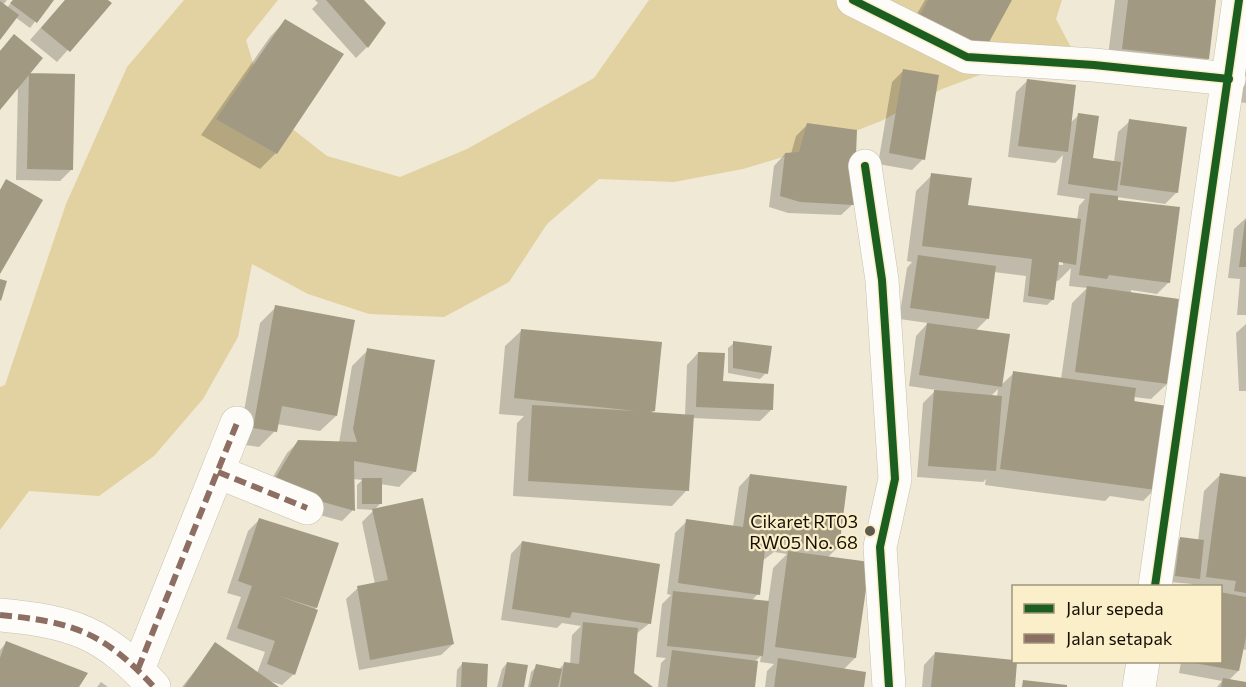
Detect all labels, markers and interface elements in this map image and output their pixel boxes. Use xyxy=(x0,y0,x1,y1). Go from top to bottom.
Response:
place label: Cikaret RT03 RW05 No. 68 xyxy=(749,510,858,553)
marker: Cikaret RT03 RW05 No. 68 xyxy=(863,524,877,538)
legend xyxy=(1012,585,1222,663)
text: Jalur sepeda xyxy=(1066,597,1164,619)
text: Jalan setapak xyxy=(1066,627,1173,649)

